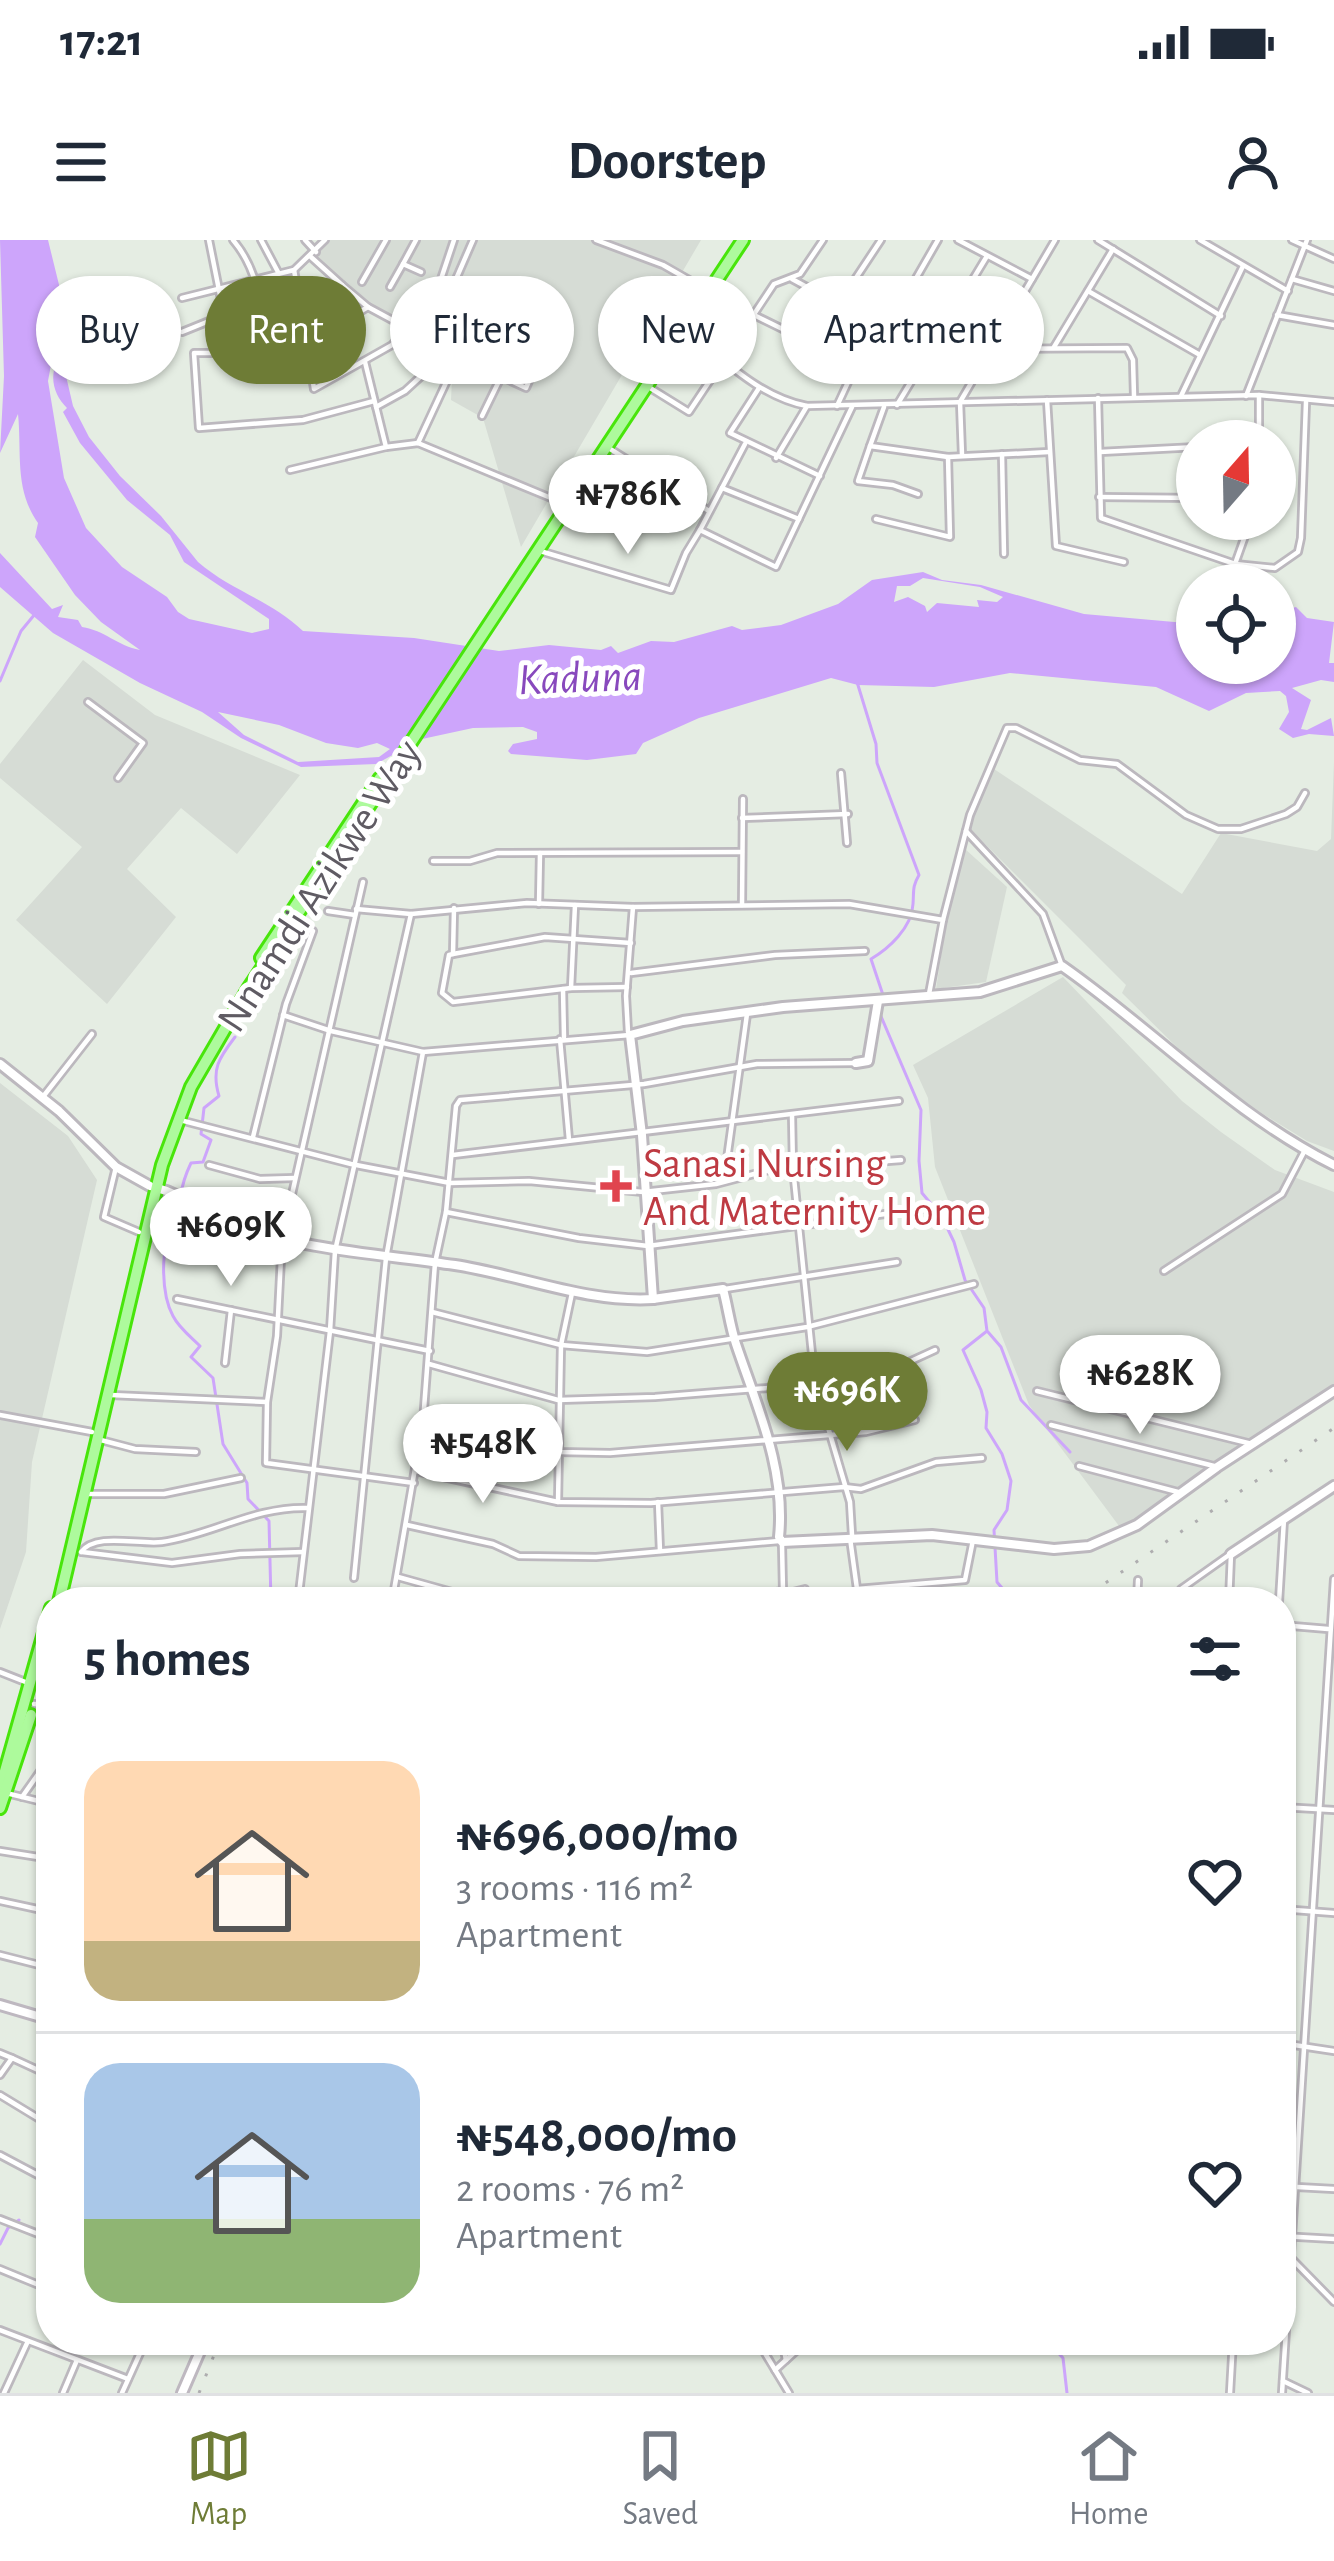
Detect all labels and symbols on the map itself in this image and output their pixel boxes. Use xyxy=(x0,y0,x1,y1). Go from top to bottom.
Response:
north arrow xyxy=(1176,420,1296,540)
pin: ₦786K xyxy=(544,455,712,557)
water label: Kaduna xyxy=(517,654,643,703)
street label: Nnamdi Azikwe Way xyxy=(210,733,429,1039)
place label: Sanasi Nursing And Maternity Home xyxy=(643,1143,986,1233)
marker: Sanasi Nursing And Maternity Home xyxy=(600,1170,632,1202)
pin: ₦609K xyxy=(147,1187,315,1289)
pin: ₦628K xyxy=(1056,1335,1224,1437)
pin: ₦696K xyxy=(763,1352,931,1454)
pin: ₦548K xyxy=(399,1404,567,1506)

